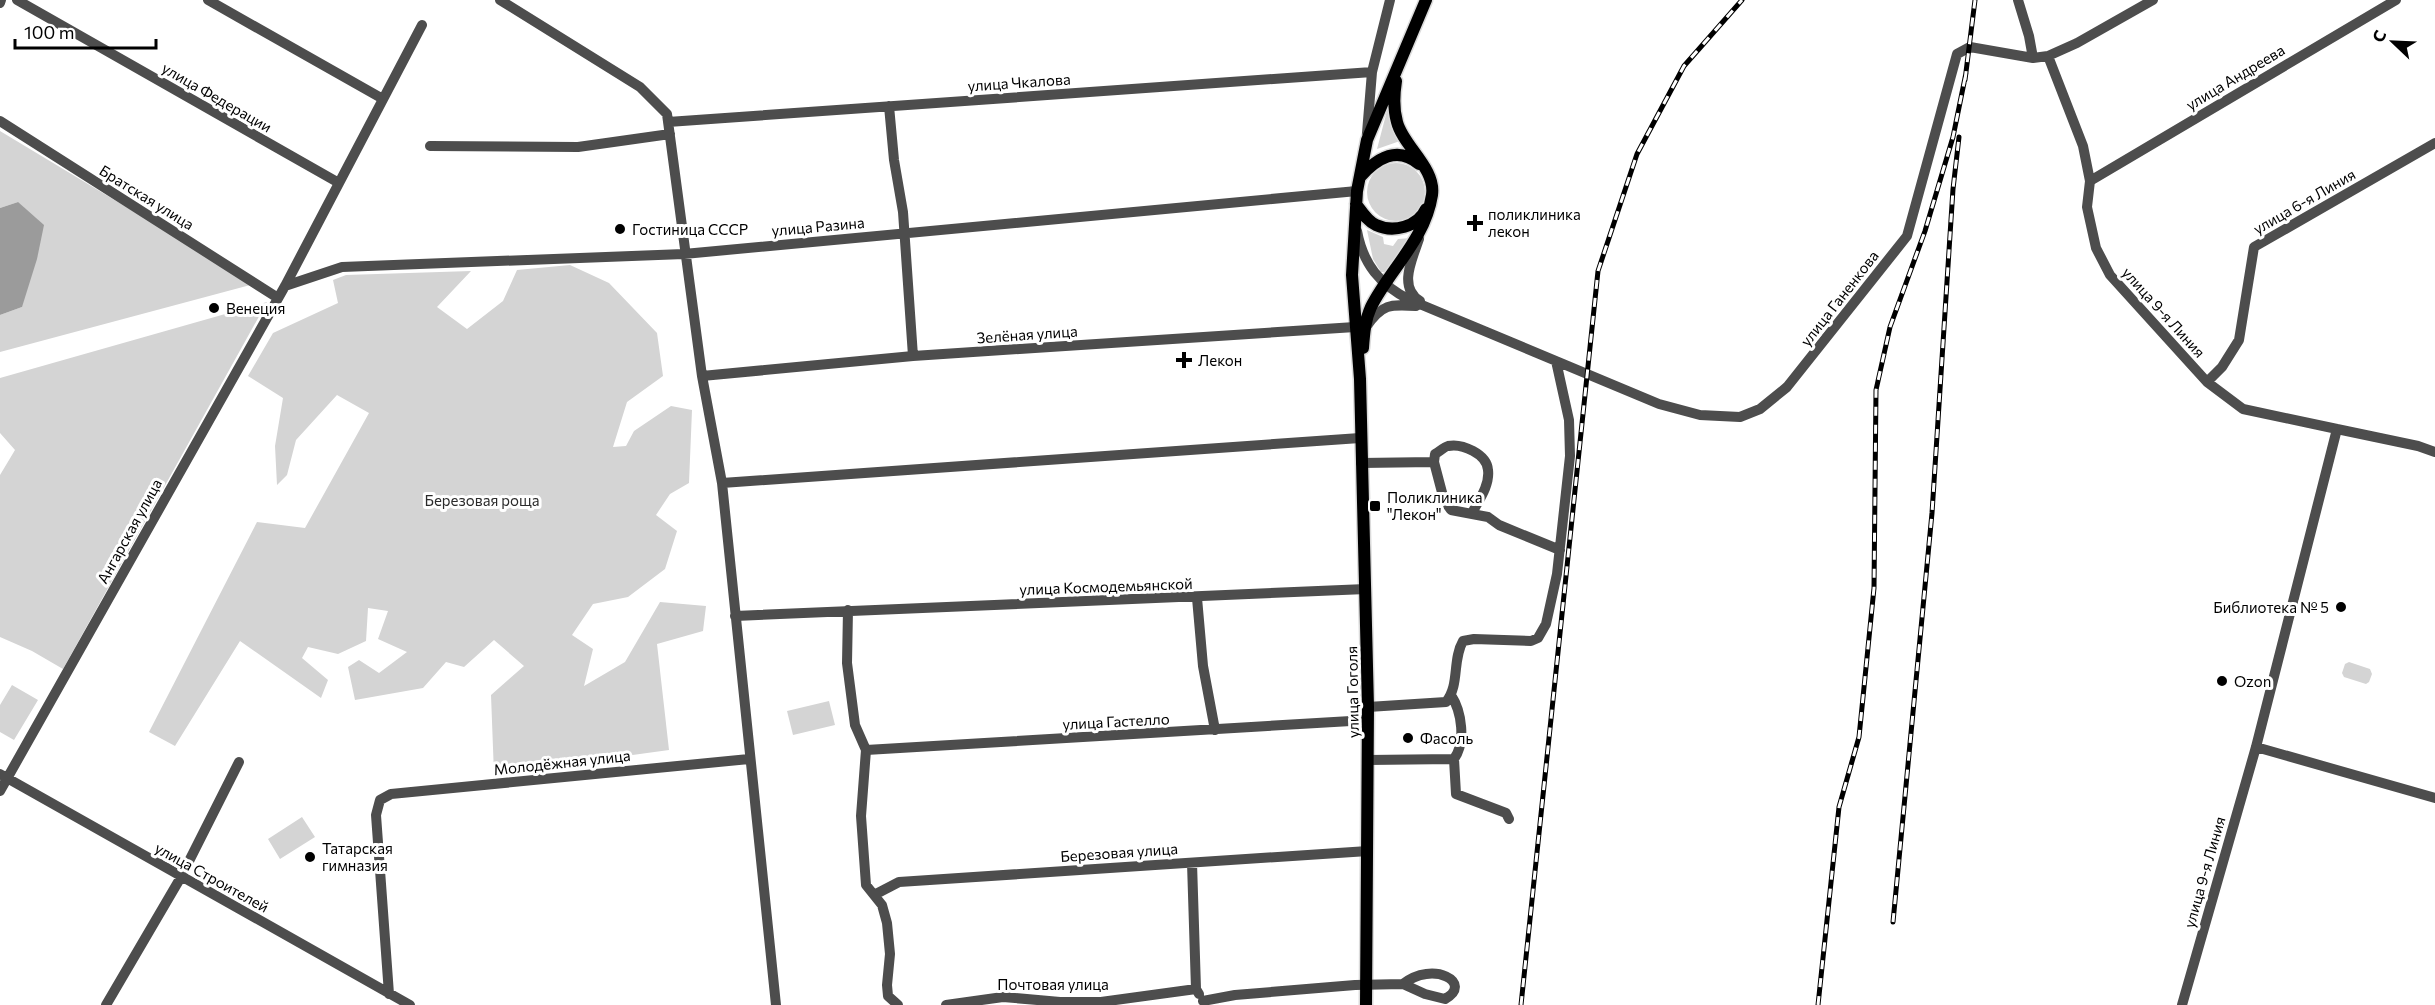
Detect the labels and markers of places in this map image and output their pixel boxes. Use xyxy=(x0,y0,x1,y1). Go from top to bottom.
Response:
place label: поликлиника лекон xyxy=(1488,205,1581,240)
marker: поликлиника лекон xyxy=(1466,214,1484,232)
place label: Гостиница СССР xyxy=(632,220,748,238)
marker: Гостиница СССР xyxy=(613,222,627,236)
place label: Венеция xyxy=(226,299,285,317)
marker: Венеция xyxy=(207,301,221,315)
marker: Лекон xyxy=(1175,351,1193,369)
place label: Лекон xyxy=(1198,351,1242,369)
place label: Поликлиника "Лекон" xyxy=(1387,488,1483,523)
marker: Поликлиника "Лекон" xyxy=(1368,499,1382,513)
place label: Библиотека № 5 xyxy=(2213,598,2329,616)
marker: Библиотека № 5 xyxy=(2334,600,2348,614)
place label: Ozon xyxy=(2234,672,2271,690)
marker: Ozon xyxy=(2215,674,2229,688)
place label: Фасоль xyxy=(1420,729,1474,747)
marker: Фасоль xyxy=(1401,731,1415,745)
place label: Татарская гимназия xyxy=(322,839,393,874)
marker: Татарская гимназия xyxy=(303,850,317,864)

